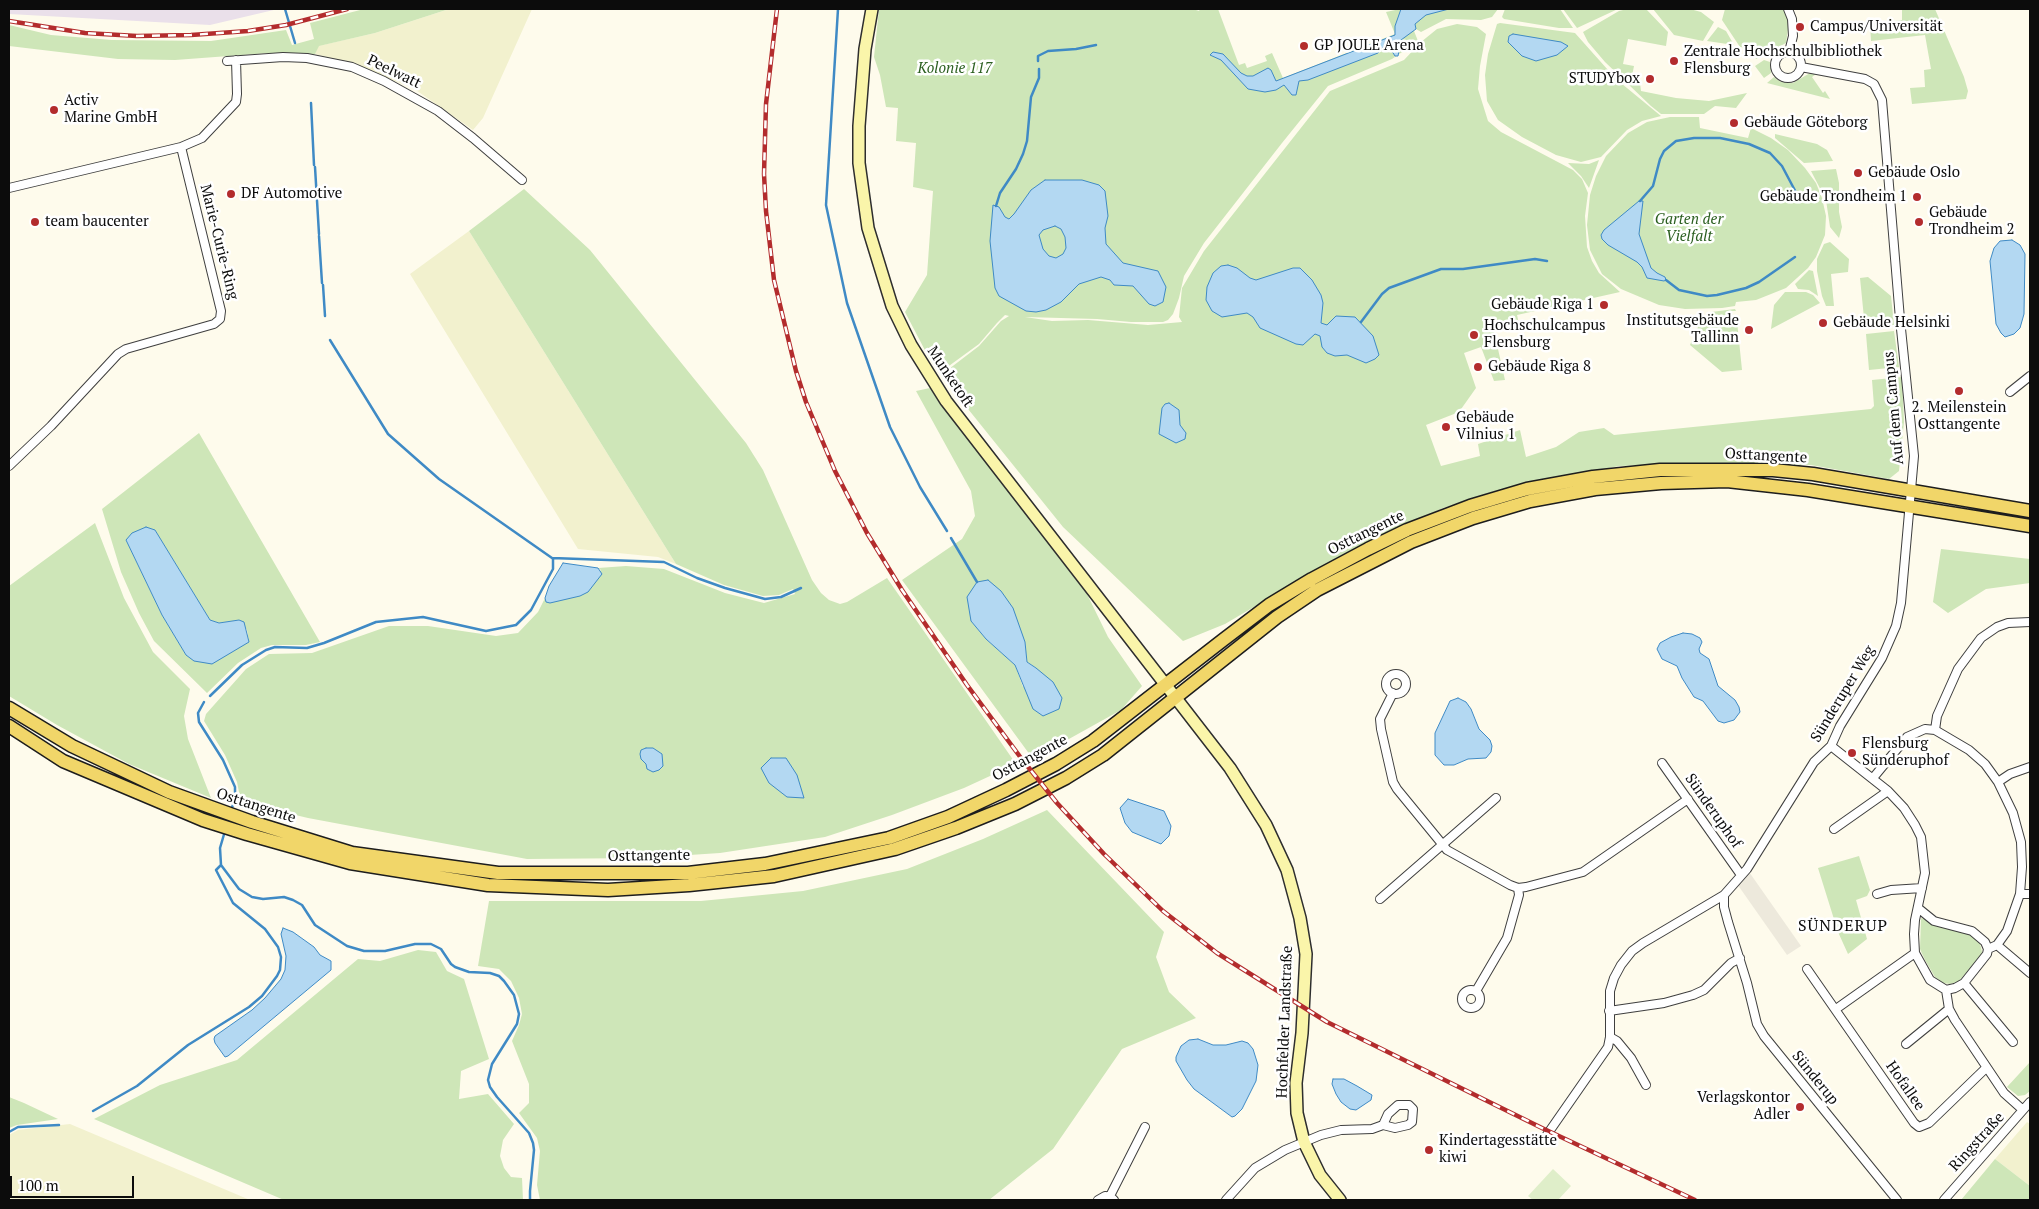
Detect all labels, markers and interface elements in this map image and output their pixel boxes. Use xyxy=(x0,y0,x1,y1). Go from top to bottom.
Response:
place label: Campus/Universität xyxy=(1810,18,1943,36)
marker: Campus/Universität xyxy=(1794,21,1806,33)
place label: GP JOULE Arena xyxy=(1314,37,1424,55)
marker: GP JOULE Arena xyxy=(1298,40,1310,52)
place label: Zentrale Hochschulbibliothek Flensburg xyxy=(1684,43,1882,78)
street label: Peelwatt xyxy=(364,51,424,93)
marker: Zentrale Hochschulbibliothek Flensburg xyxy=(1668,55,1680,67)
park label: Kolonie 117 xyxy=(917,60,993,78)
place label: STUDYbox xyxy=(1569,70,1640,88)
marker: STUDYbox xyxy=(1644,73,1656,85)
place label: Activ Marine GmbH xyxy=(64,92,157,127)
marker: Activ Marine GmbH xyxy=(48,104,60,116)
place label: Gebäude Göteborg xyxy=(1744,114,1867,132)
marker: Gebäude Göteborg xyxy=(1728,117,1740,129)
place label: Gebäude Oslo xyxy=(1868,164,1960,182)
marker: Gebäude Oslo xyxy=(1852,167,1864,179)
street label: Marie-Curie-Ring xyxy=(196,183,242,301)
place label: DF Automotive xyxy=(241,185,342,203)
marker: DF Automotive xyxy=(225,188,237,200)
place label: Gebäude Trondheim 1 xyxy=(1760,188,1907,206)
marker: Gebäude Trondheim 1 xyxy=(1911,191,1923,203)
place label: Gebäude Trondheim 2 xyxy=(1929,204,2015,239)
park label: Garten der Vielfalt xyxy=(1655,211,1723,246)
place label: team baucenter xyxy=(45,213,149,231)
marker: team baucenter xyxy=(29,216,41,228)
marker: Gebäude Trondheim 2 xyxy=(1913,216,1925,228)
place label: Gebäude Riga 1 xyxy=(1491,296,1594,314)
marker: Gebäude Riga 1 xyxy=(1598,299,1610,311)
place label: Institutsgebäude Tallinn xyxy=(1626,312,1739,347)
place label: Gebäude Helsinki xyxy=(1833,314,1950,332)
place label: Hochschulcampus Flensburg xyxy=(1484,317,1606,352)
marker: Gebäude Helsinki xyxy=(1817,317,1829,329)
marker: Institutsgebäude Tallinn xyxy=(1743,324,1755,336)
marker: Hochschulcampus Flensburg xyxy=(1468,329,1480,341)
street label: Munketoft xyxy=(923,343,977,411)
street label: Auf dem Campus xyxy=(1880,350,1908,466)
place label: Gebäude Riga 8 xyxy=(1488,358,1591,376)
marker: Gebäude Riga 8 xyxy=(1472,361,1484,373)
marker: 2. Meilenstein Osttangente xyxy=(1953,385,1965,397)
place label: 2. Meilenstein Osttangente xyxy=(1912,399,2006,434)
place label: Gebäude Vilnius 1 xyxy=(1456,409,1515,444)
marker: Gebäude Vilnius 1 xyxy=(1440,421,1452,433)
street label: Osttangente xyxy=(1724,445,1808,467)
street label: Osttangente xyxy=(1325,507,1407,559)
street label: Sünderuper Weg xyxy=(1807,642,1879,746)
street label: Osttangente xyxy=(989,731,1071,785)
place label: Flensburg Sünderuphof xyxy=(1862,735,1949,770)
marker: Flensburg Sünderuphof xyxy=(1846,747,1858,759)
street label: Sünderuphof xyxy=(1681,770,1745,852)
street label: Osttangente xyxy=(214,785,298,827)
street label: Osttangente xyxy=(608,846,690,866)
district label: SÜNDERUP xyxy=(1797,916,1889,936)
street label: Hochfelder Landstraße xyxy=(1273,945,1297,1099)
street label: Sünderup xyxy=(1788,1047,1842,1109)
street label: Hofallee xyxy=(1882,1058,1928,1114)
place label: Verlagskontor Adler xyxy=(1697,1089,1790,1124)
marker: Verlagskontor Adler xyxy=(1794,1101,1806,1113)
street label: Ringstraße xyxy=(1946,1109,2008,1175)
place label: Kindertagesstätte kiwi xyxy=(1439,1132,1557,1167)
marker: Kindertagesstätte kiwi xyxy=(1423,1144,1435,1156)
scale bar xyxy=(12,1166,136,1198)
text: 100 m xyxy=(18,1175,59,1195)

